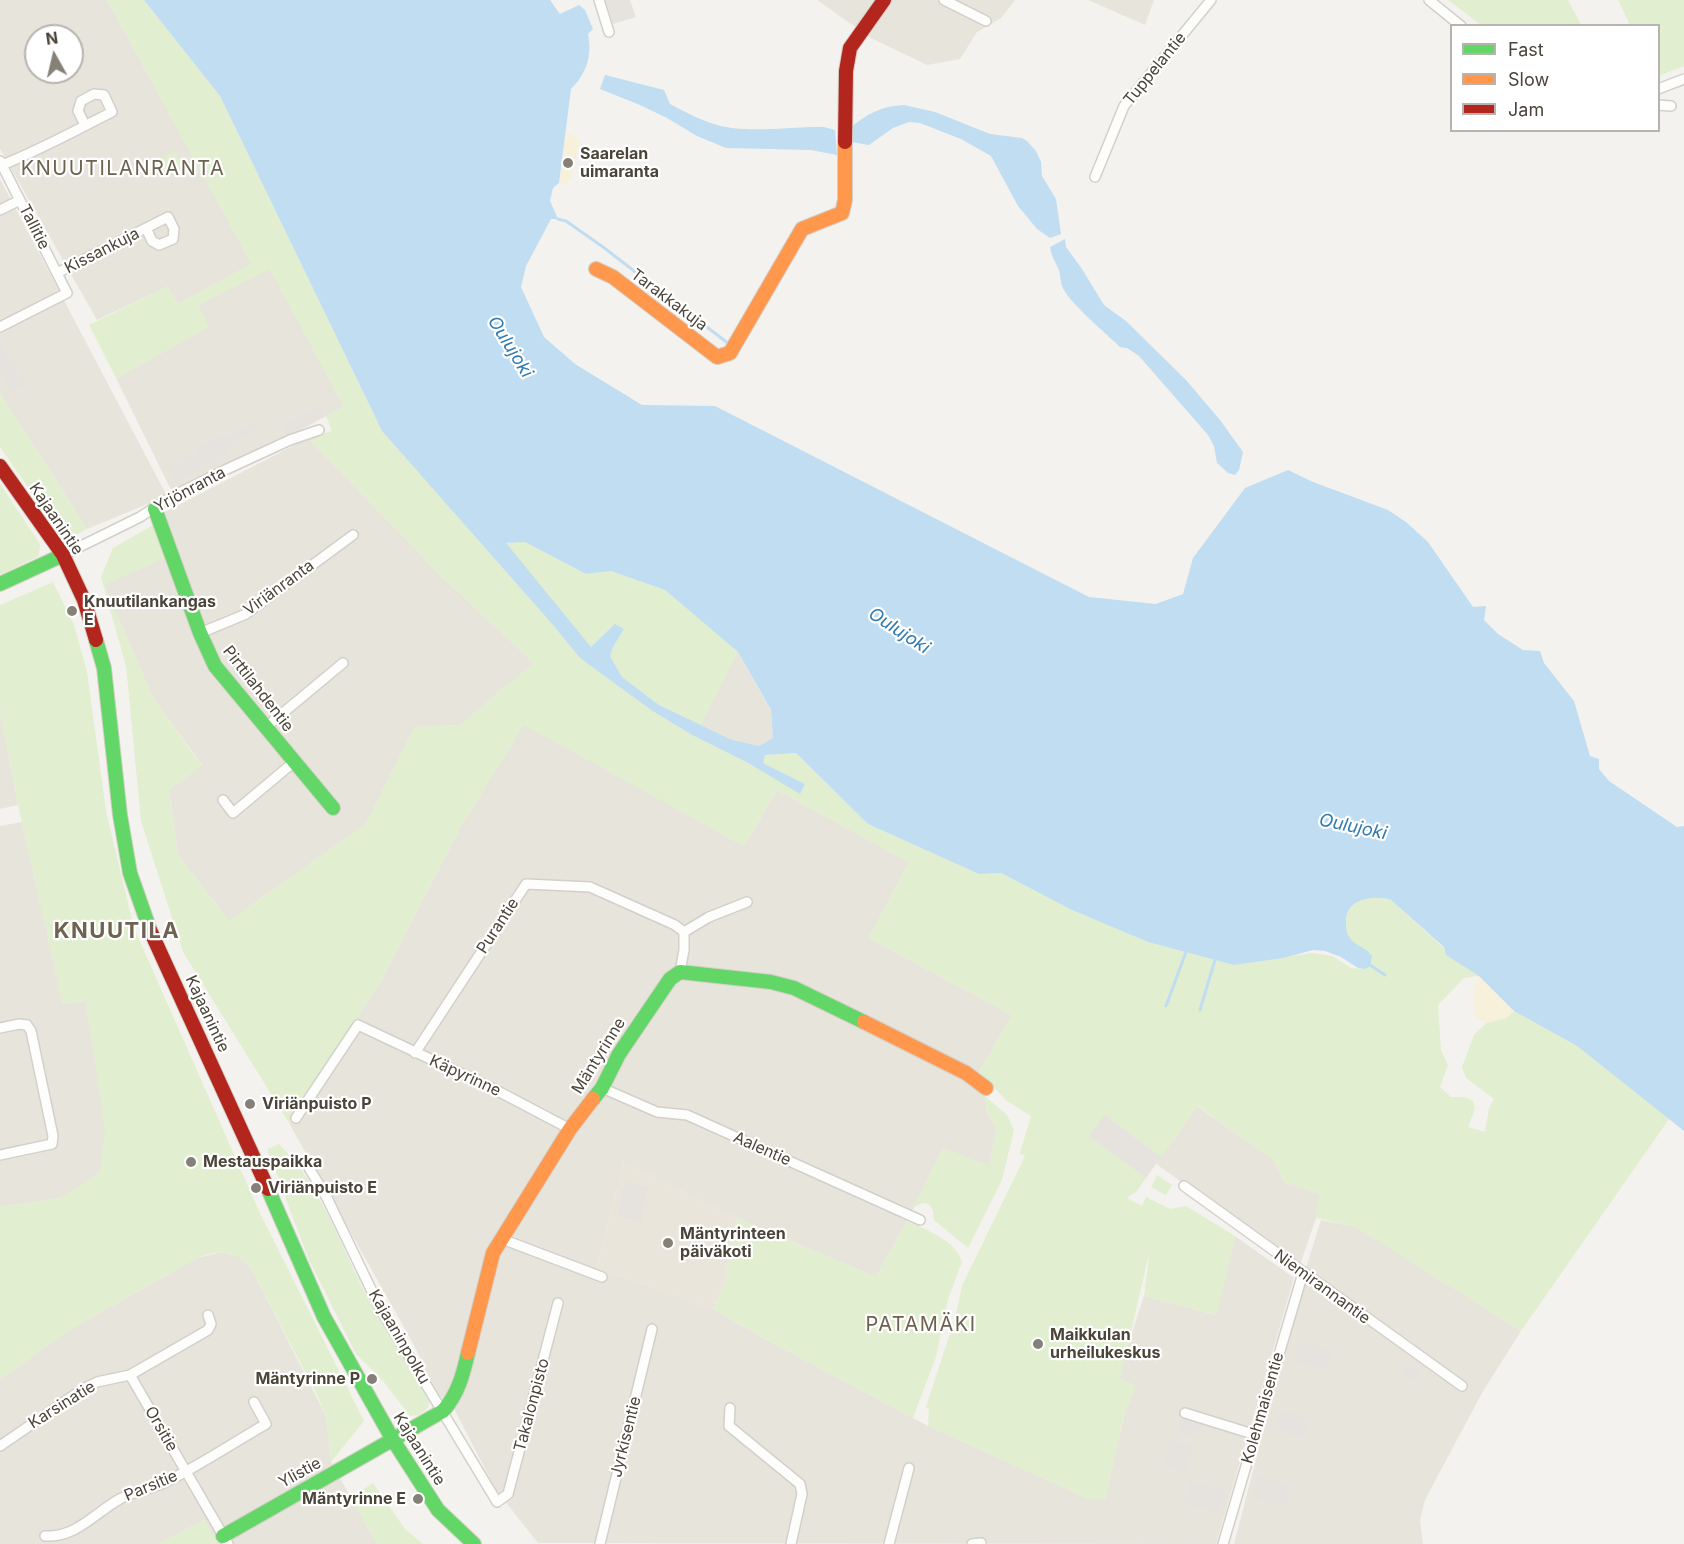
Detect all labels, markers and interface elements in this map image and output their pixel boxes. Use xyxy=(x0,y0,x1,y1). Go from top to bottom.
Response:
north arrow xyxy=(24,24,84,84)
legend xyxy=(1450,24,1660,132)
text: N xyxy=(44,27,59,49)
street label: Tuppelantie xyxy=(1120,29,1190,109)
text: Fast xyxy=(1508,39,1544,60)
text: Slow xyxy=(1508,69,1549,90)
text: Jam xyxy=(1508,99,1544,120)
place label: Saarelan uimaranta xyxy=(580,144,659,182)
marker: Saarelan uimaranta xyxy=(561,156,575,170)
district label: KNUUTILANRANTA xyxy=(21,157,225,181)
street label: Tallitie xyxy=(15,201,53,253)
street label: Kissankuja xyxy=(61,224,143,278)
street label: Tarakkakuja xyxy=(627,265,711,335)
water label: Oulujoki xyxy=(483,312,537,382)
street label: Yrjönranta xyxy=(151,463,229,517)
street label: Kajaanintie xyxy=(25,479,87,559)
street label: Viriänranta xyxy=(240,556,318,620)
place label: Knuutilankangas E xyxy=(84,592,216,630)
water label: Oulujoki xyxy=(864,603,934,659)
marker: Knuutilankangas E xyxy=(65,604,79,618)
street label: Pirttilahdentie xyxy=(219,642,297,736)
water label: Oulujoki xyxy=(1317,809,1389,845)
street label: Purantie xyxy=(473,895,523,957)
district label: KNUUTILA xyxy=(54,918,180,944)
street label: Kajaanintie xyxy=(181,972,233,1056)
street label: Mäntyrinne xyxy=(568,1015,630,1097)
street label: Käpyrinne xyxy=(426,1051,504,1101)
place label: Viriänpuisto P xyxy=(262,1094,372,1114)
marker: Viriänpuisto P xyxy=(243,1097,257,1111)
street label: Aalentie xyxy=(730,1128,794,1170)
place label: Mestauspaikka xyxy=(203,1152,322,1172)
marker: Mestauspaikka xyxy=(184,1155,198,1169)
place label: Viriänpuisto E xyxy=(268,1178,377,1198)
marker: Viriänpuisto E xyxy=(249,1181,263,1195)
place label: Mäntyrinteen päiväkoti xyxy=(680,1224,786,1262)
marker: Mäntyrinteen päiväkoti xyxy=(661,1236,675,1250)
street label: Niemirannantie xyxy=(1270,1246,1374,1328)
street label: Kajaaninpolku xyxy=(364,1286,434,1388)
district label: PATAMÄKI xyxy=(865,1313,977,1337)
place label: Maikkulan urheilukeskus xyxy=(1050,1325,1160,1363)
marker: Maikkulan urheilukeskus xyxy=(1031,1337,1045,1351)
street label: Kolehmaisentie xyxy=(1238,1350,1288,1466)
street label: Takalonpisto xyxy=(510,1356,554,1454)
place label: Mäntyrinne P xyxy=(255,1369,360,1389)
marker: Mäntyrinne P xyxy=(365,1372,379,1386)
street label: Karsinatie xyxy=(25,1377,99,1433)
street label: Jyrkisentie xyxy=(607,1395,645,1479)
street label: Orsitie xyxy=(140,1403,182,1455)
street label: Kajaanintie xyxy=(389,1409,449,1489)
street label: Ylistie xyxy=(275,1454,325,1492)
street label: Parsitie xyxy=(121,1466,181,1506)
place label: Mäntyrinne E xyxy=(302,1489,406,1509)
marker: Mäntyrinne E xyxy=(411,1492,425,1506)

